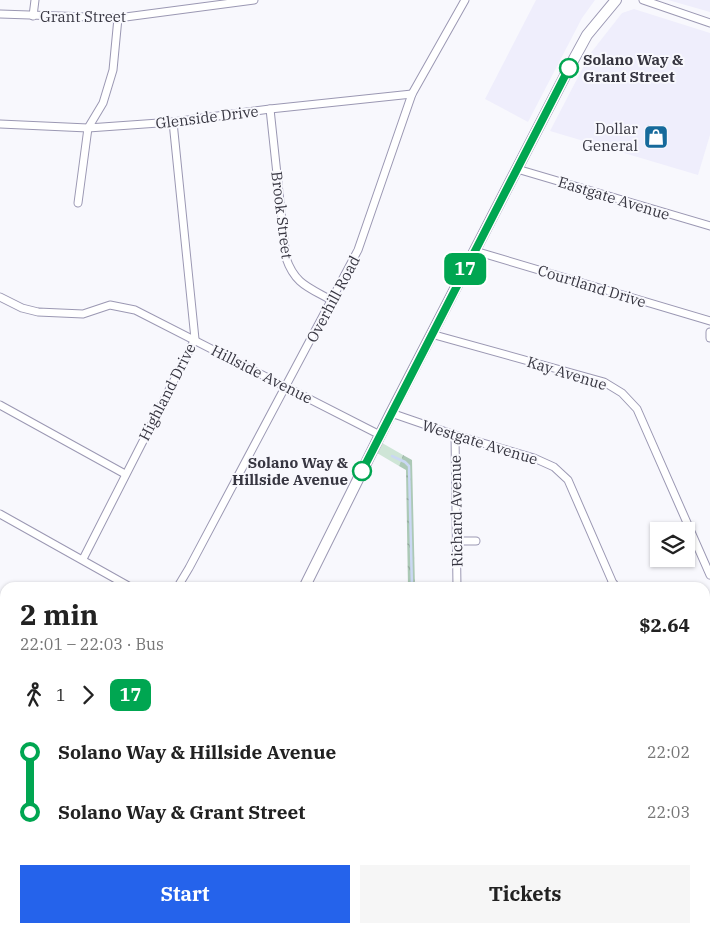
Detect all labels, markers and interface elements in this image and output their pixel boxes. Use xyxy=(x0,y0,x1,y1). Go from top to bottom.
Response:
street label: Grant Street xyxy=(40,7,126,26)
place label: Solano Way & Grant Street xyxy=(583,50,683,86)
marker: Solano Way & Grant Street xyxy=(559,58,579,78)
street label: Glenside Drive xyxy=(154,101,260,133)
place label: Dollar General xyxy=(582,119,638,155)
shop icon: Dollar General xyxy=(643,124,669,150)
street label: Brook Street xyxy=(267,170,297,260)
street label: Eastgate Avenue xyxy=(556,172,672,224)
street label: Overhill Road xyxy=(302,252,364,346)
line badge: 17 xyxy=(442,253,488,285)
text: 17 xyxy=(454,257,476,280)
street label: Courtland Drive xyxy=(536,261,648,311)
street label: Highland Drive xyxy=(134,340,200,444)
street label: Hillside Avenue xyxy=(208,340,316,408)
street label: Kay Avenue xyxy=(525,352,609,394)
street label: Westgate Avenue xyxy=(420,415,540,469)
place label: Solano Way & Hillside Avenue xyxy=(232,453,348,489)
street label: Richard Avenue xyxy=(446,455,466,567)
marker: Solano Way & Hillside Avenue xyxy=(352,461,372,481)
map controls xyxy=(650,522,695,567)
button: layers xyxy=(650,522,695,567)
text: 2 min xyxy=(20,596,98,633)
text: $2.64 xyxy=(639,613,690,637)
text: 22:01 – 22:03 · Bus xyxy=(20,634,164,654)
icon: walk xyxy=(20,681,48,709)
icon: forward xyxy=(74,681,102,709)
text: 17 xyxy=(120,683,141,706)
text: 1 xyxy=(56,685,66,705)
text: Solano Way & Hillside Avenue xyxy=(58,740,336,764)
text: 22:02 xyxy=(647,742,690,762)
text: Solano Way & Grant Street xyxy=(58,800,305,824)
text: 22:03 xyxy=(647,802,690,822)
button: Start xyxy=(20,865,350,923)
button: Tickets xyxy=(360,865,690,923)

